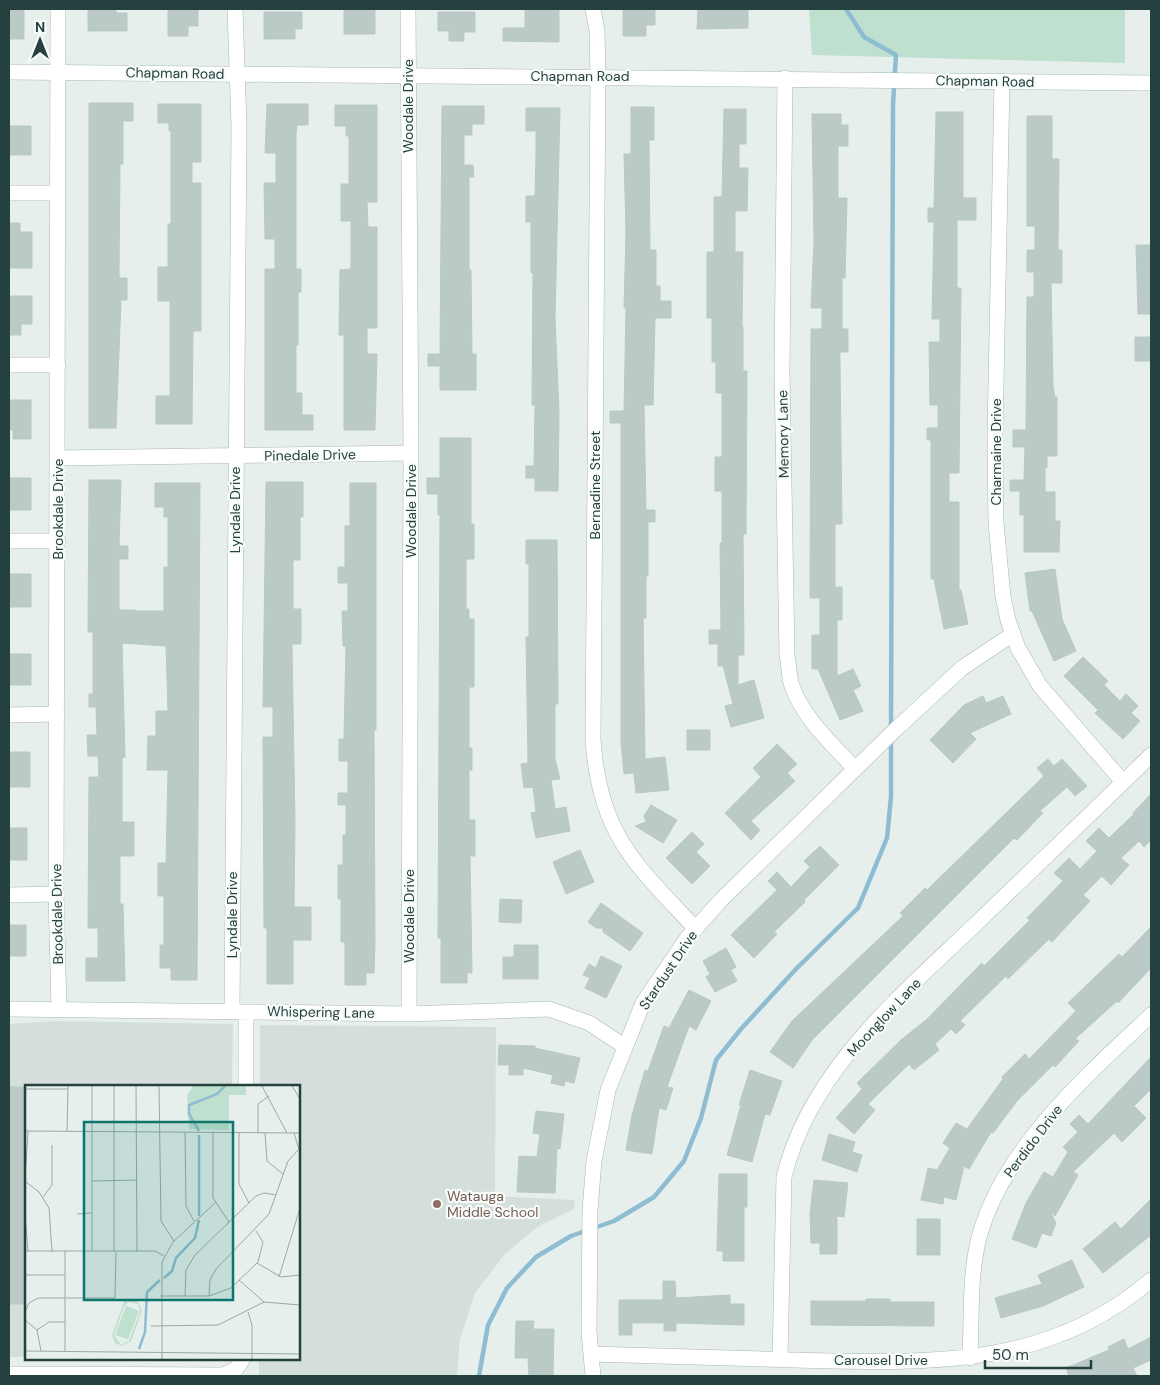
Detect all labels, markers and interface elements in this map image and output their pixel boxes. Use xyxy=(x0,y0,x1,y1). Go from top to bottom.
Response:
north arrow xyxy=(15,15,65,65)
text: N xyxy=(35,18,45,36)
street label: Woodale Drive xyxy=(399,59,417,153)
street label: Chapman Road xyxy=(125,63,225,83)
street label: Chapman Road xyxy=(531,67,629,85)
street label: Chapman Road xyxy=(935,71,1035,91)
street label: Memory Lane xyxy=(773,390,793,478)
street label: Charmaine Drive xyxy=(987,398,1005,506)
street label: Bernadine Street xyxy=(586,431,604,539)
street label: Pinedale Drive xyxy=(264,445,356,465)
street label: Brookdale Drive xyxy=(49,459,67,559)
street label: Woodale Drive xyxy=(402,464,420,558)
street label: Lyndale Drive xyxy=(226,467,244,553)
street label: Brookdale Drive xyxy=(47,863,67,965)
street label: Woodale Drive xyxy=(400,869,418,963)
street label: Lyndale Drive xyxy=(223,872,241,958)
street label: Stardust Drive xyxy=(635,927,701,1013)
street label: Moonglow Lane xyxy=(843,974,925,1060)
street label: Whispering Lane xyxy=(267,1002,375,1022)
inset map xyxy=(25,1085,300,1360)
street label: Perdido Drive xyxy=(1000,1101,1066,1181)
place label: Watauga Middle School xyxy=(447,1187,538,1221)
marker: Watauga Middle School xyxy=(431,1198,443,1210)
scale bar xyxy=(985,1338,1091,1370)
text: 50 m xyxy=(992,1345,1029,1365)
street label: Carousel Drive xyxy=(834,1351,928,1369)

